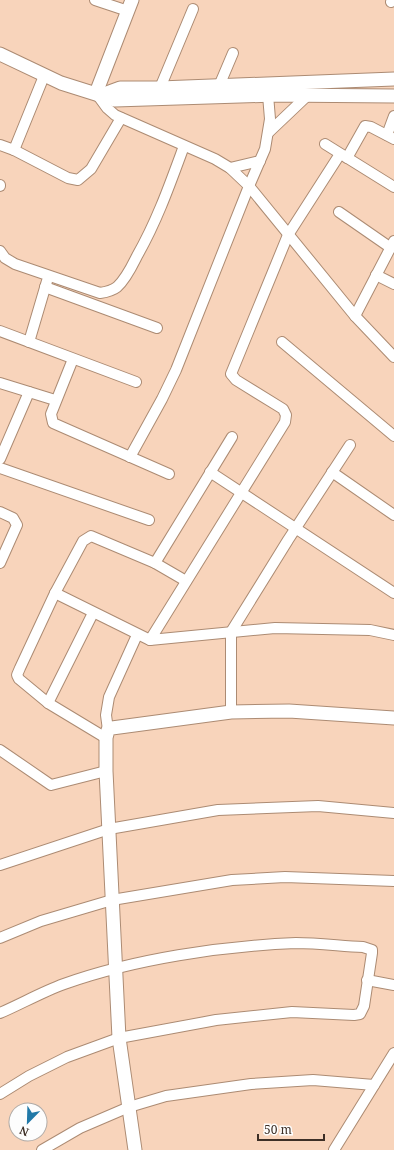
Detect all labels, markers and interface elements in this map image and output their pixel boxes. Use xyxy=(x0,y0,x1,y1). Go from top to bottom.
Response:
north arrow xyxy=(8,1102,48,1142)
scale bar xyxy=(258,1116,324,1142)
text: 50 m xyxy=(264,1121,292,1138)
text: N xyxy=(17,1123,31,1140)

